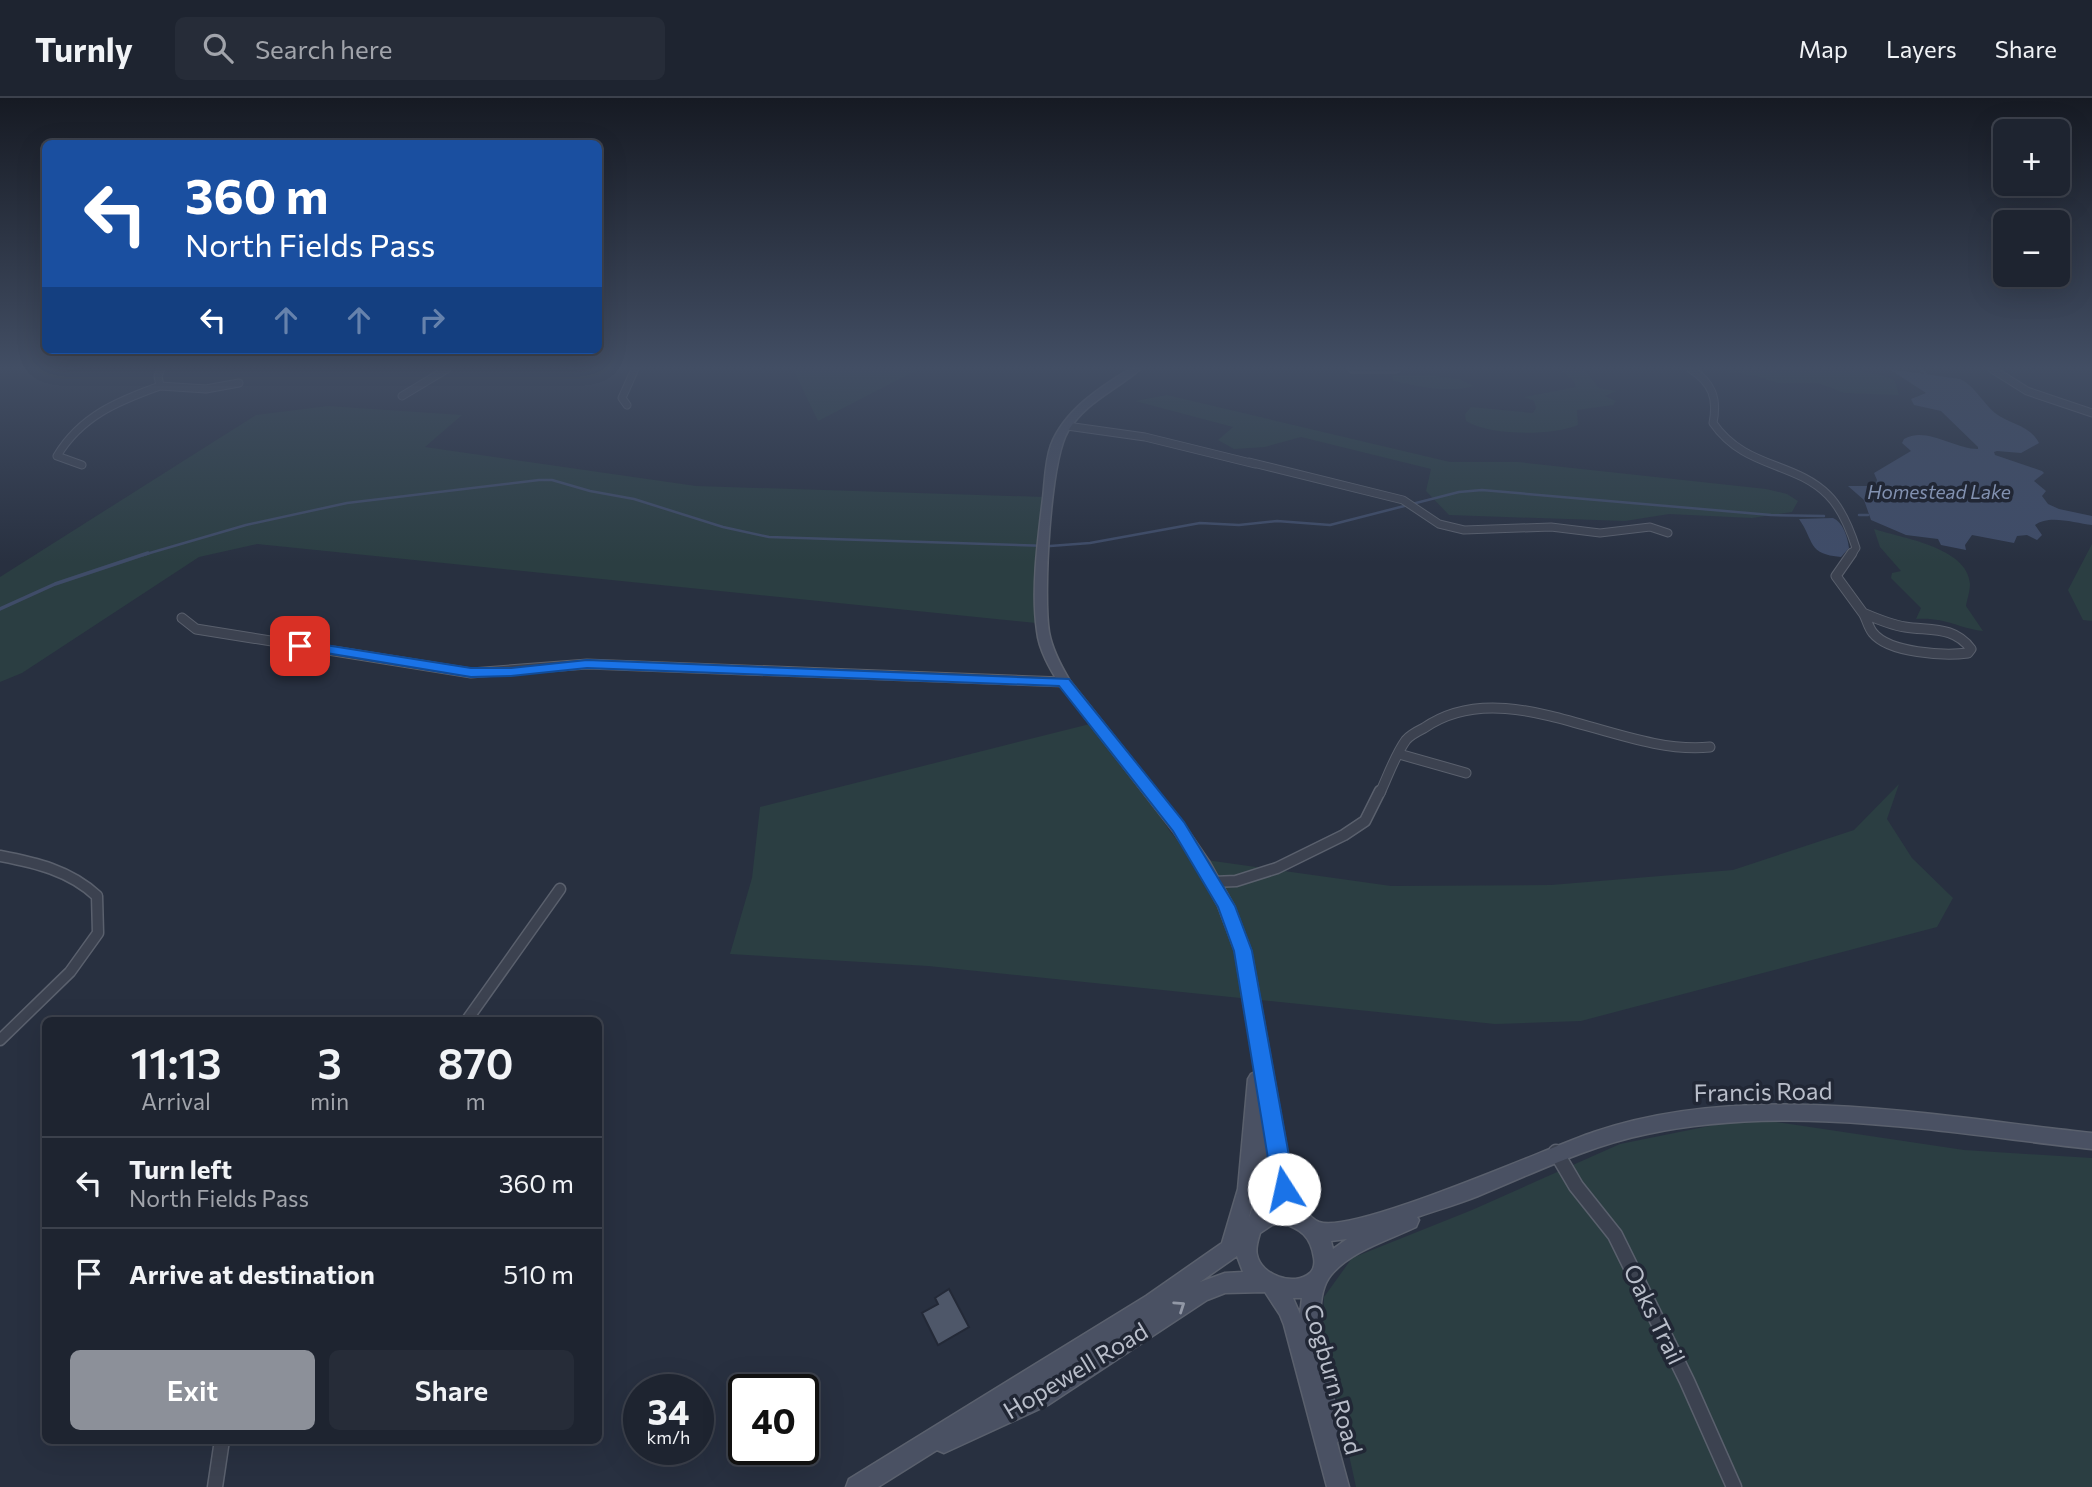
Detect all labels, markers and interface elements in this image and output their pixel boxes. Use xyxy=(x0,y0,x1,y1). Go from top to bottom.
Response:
search box xyxy=(175,17,665,80)
text: Turnly xyxy=(35,28,133,69)
icon: search xyxy=(199,29,237,67)
text: Search here xyxy=(255,33,392,64)
text: Map xyxy=(1799,34,1848,63)
text: Layers xyxy=(1886,34,1957,63)
text: Share xyxy=(1995,34,2057,63)
map controls xyxy=(1993,119,2070,287)
button: + xyxy=(1993,119,2070,196)
text: 360 m xyxy=(185,164,328,224)
icon: left xyxy=(70,168,161,259)
button: − xyxy=(1993,210,2070,287)
text: North Fields Pass xyxy=(185,224,435,264)
icon: left xyxy=(194,301,232,339)
icon: ahead xyxy=(267,301,305,339)
icon: ahead xyxy=(340,301,378,339)
icon: right xyxy=(413,301,451,339)
water label: Homestead Lake xyxy=(1867,480,2011,503)
pin xyxy=(270,616,330,676)
icon: arrive xyxy=(281,627,319,665)
text: 11:13 xyxy=(131,1036,222,1088)
text: 3 xyxy=(317,1036,342,1088)
text: 870 xyxy=(438,1036,514,1088)
street label: Francis Road xyxy=(1693,1075,1833,1107)
text: Arrival xyxy=(141,1087,211,1115)
text: min xyxy=(310,1087,349,1115)
text: m xyxy=(466,1087,486,1115)
position arrow xyxy=(1247,1152,1321,1226)
text: Turn left xyxy=(129,1153,232,1184)
icon: left xyxy=(70,1164,108,1202)
text: 360 m xyxy=(499,1167,574,1198)
text: North Fields Pass xyxy=(129,1184,309,1212)
icon: arrive xyxy=(70,1255,108,1293)
text: Arrive at destination xyxy=(129,1258,375,1289)
text: 510 m xyxy=(503,1258,574,1289)
street label: Oaks Trail xyxy=(1618,1259,1692,1369)
street label: Cogburn Road xyxy=(1299,1300,1369,1458)
one-way arrow xyxy=(1172,1301,1185,1314)
street label: Hopewell Road xyxy=(998,1316,1152,1424)
button: Exit xyxy=(70,1350,315,1430)
button: Share xyxy=(329,1350,574,1430)
speed limit sign: 40 xyxy=(728,1374,819,1465)
text: 34 xyxy=(648,1389,689,1432)
text: km/h xyxy=(647,1426,690,1448)

